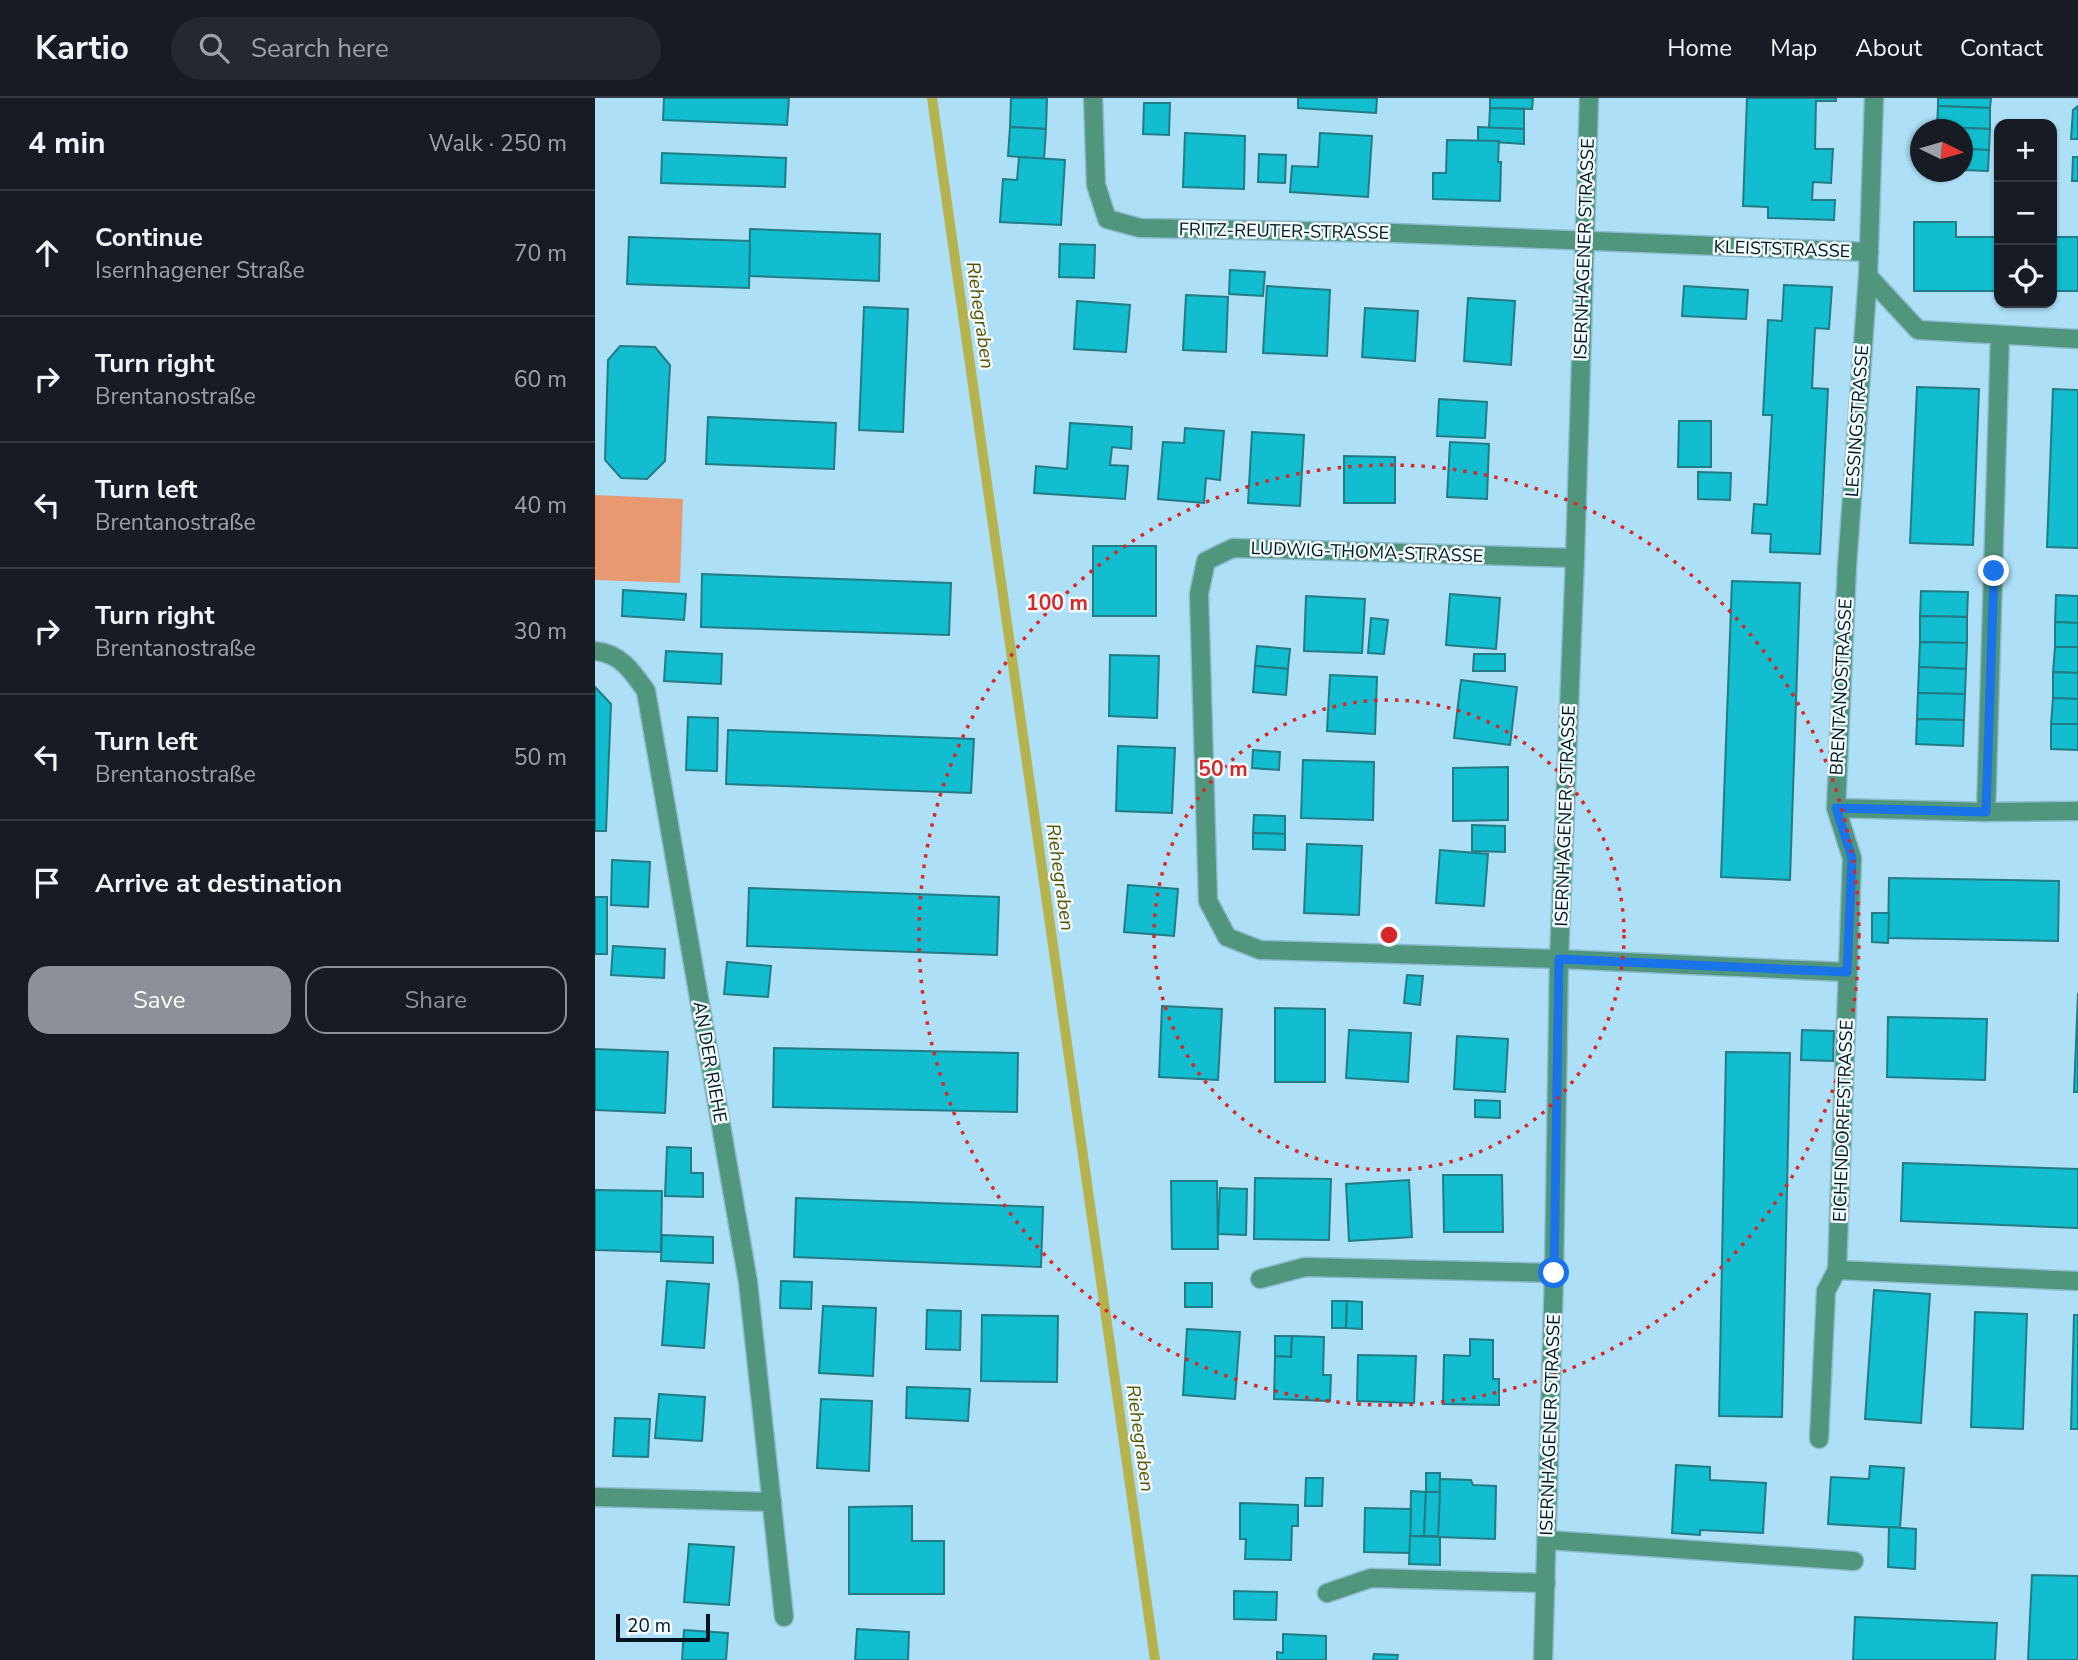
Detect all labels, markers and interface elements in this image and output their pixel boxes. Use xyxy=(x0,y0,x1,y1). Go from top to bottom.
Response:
search box xyxy=(171,17,661,80)
text: Kartio xyxy=(35,26,129,71)
icon: search xyxy=(195,29,233,67)
text: Search here xyxy=(251,31,389,66)
text: Home xyxy=(1667,32,1732,64)
text: Map xyxy=(1770,32,1817,64)
text: About xyxy=(1855,32,1922,64)
text: Contact xyxy=(1960,32,2043,64)
north arrow xyxy=(1910,119,1973,182)
map controls xyxy=(1994,119,2057,308)
button: + xyxy=(1994,119,2057,182)
text: 4 min xyxy=(28,123,106,164)
text: Walk · 250 m xyxy=(428,128,567,159)
street label: ISERNHAGENER STRASSE xyxy=(1568,138,1600,360)
button: − xyxy=(1994,182,2057,245)
street label: FRITZ-REUTER-STRASSE xyxy=(1179,217,1389,245)
text: Continue xyxy=(95,220,203,255)
icon: ahead xyxy=(28,234,66,272)
street label: KLEISTSTRASSE xyxy=(1713,235,1851,263)
text: 70 m xyxy=(514,238,567,269)
button: locate xyxy=(1994,245,2057,308)
text: Isernhagener Straße xyxy=(95,255,305,286)
water label: Riehegraben xyxy=(960,260,1000,370)
street label: LESSINGSTRASSE xyxy=(1840,344,1874,498)
text: Turn right xyxy=(95,346,214,381)
icon: right xyxy=(28,360,66,398)
text: 60 m xyxy=(514,364,567,395)
text: Brentanostraße xyxy=(95,381,256,412)
text: Turn left xyxy=(95,472,198,507)
icon: left xyxy=(28,486,66,524)
text: 40 m xyxy=(514,490,567,521)
text: Brentanostraße xyxy=(95,507,256,538)
street label: LUDWIG-THOMA-STRASSE xyxy=(1250,536,1484,568)
route end xyxy=(1978,555,2009,586)
text: 100 m xyxy=(1026,589,1088,617)
text: Turn right xyxy=(95,598,214,633)
street label: BRENTANOSTRASSE xyxy=(1824,598,1858,776)
icon: right xyxy=(28,612,66,650)
text: 30 m xyxy=(514,616,567,647)
text: Brentanostraße xyxy=(95,633,256,664)
street label: ISERNHAGENER STRASSE xyxy=(1549,705,1581,927)
text: Turn left xyxy=(95,724,198,759)
icon: left xyxy=(28,738,66,776)
text: 50 m xyxy=(514,742,567,773)
text: 50 m xyxy=(1198,755,1248,783)
text: Brentanostraße xyxy=(95,759,256,790)
water label: Riehegraben xyxy=(1040,822,1080,932)
icon: arrive xyxy=(28,864,66,902)
text: Arrive at destination xyxy=(95,866,342,901)
centre of rings xyxy=(1377,923,1401,947)
button: Save xyxy=(28,966,291,1034)
button: Share xyxy=(305,966,567,1034)
street label: AN DER RIEHE xyxy=(688,999,732,1125)
street label: EICHENDORFFSTRASSE xyxy=(1827,1019,1859,1223)
route start xyxy=(1538,1257,1569,1288)
street label: ISERNHAGENER STRASSE xyxy=(1534,1314,1566,1536)
water label: Riehegraben xyxy=(1120,1383,1160,1493)
scale bar xyxy=(616,1611,711,1643)
text: 20 m xyxy=(627,1613,671,1639)

